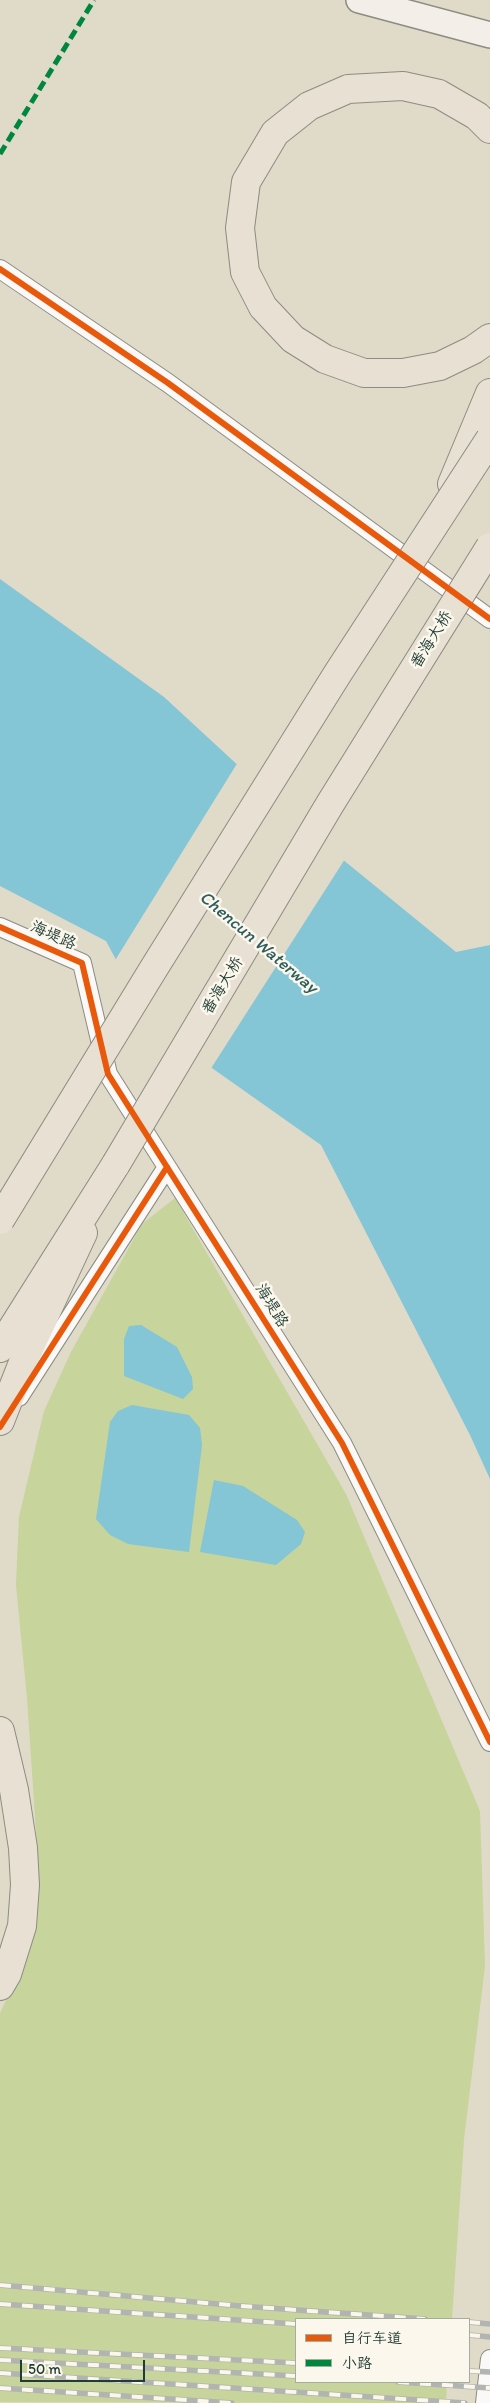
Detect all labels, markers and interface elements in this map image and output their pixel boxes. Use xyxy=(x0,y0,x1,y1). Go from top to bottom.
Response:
street label: 番海大桥 xyxy=(407,608,457,672)
water label: Chencun Waterway xyxy=(194,887,322,999)
street label: 海堤路 xyxy=(27,917,79,955)
street label: 番海大桥 xyxy=(198,954,248,1018)
street label: 海堤路 xyxy=(250,1281,292,1331)
legend xyxy=(295,2318,470,2383)
text: 自行车道 xyxy=(342,2329,402,2347)
scale bar xyxy=(22,2350,148,2382)
text: 小路 xyxy=(342,2354,372,2372)
text: 50 m xyxy=(28,2360,61,2378)

